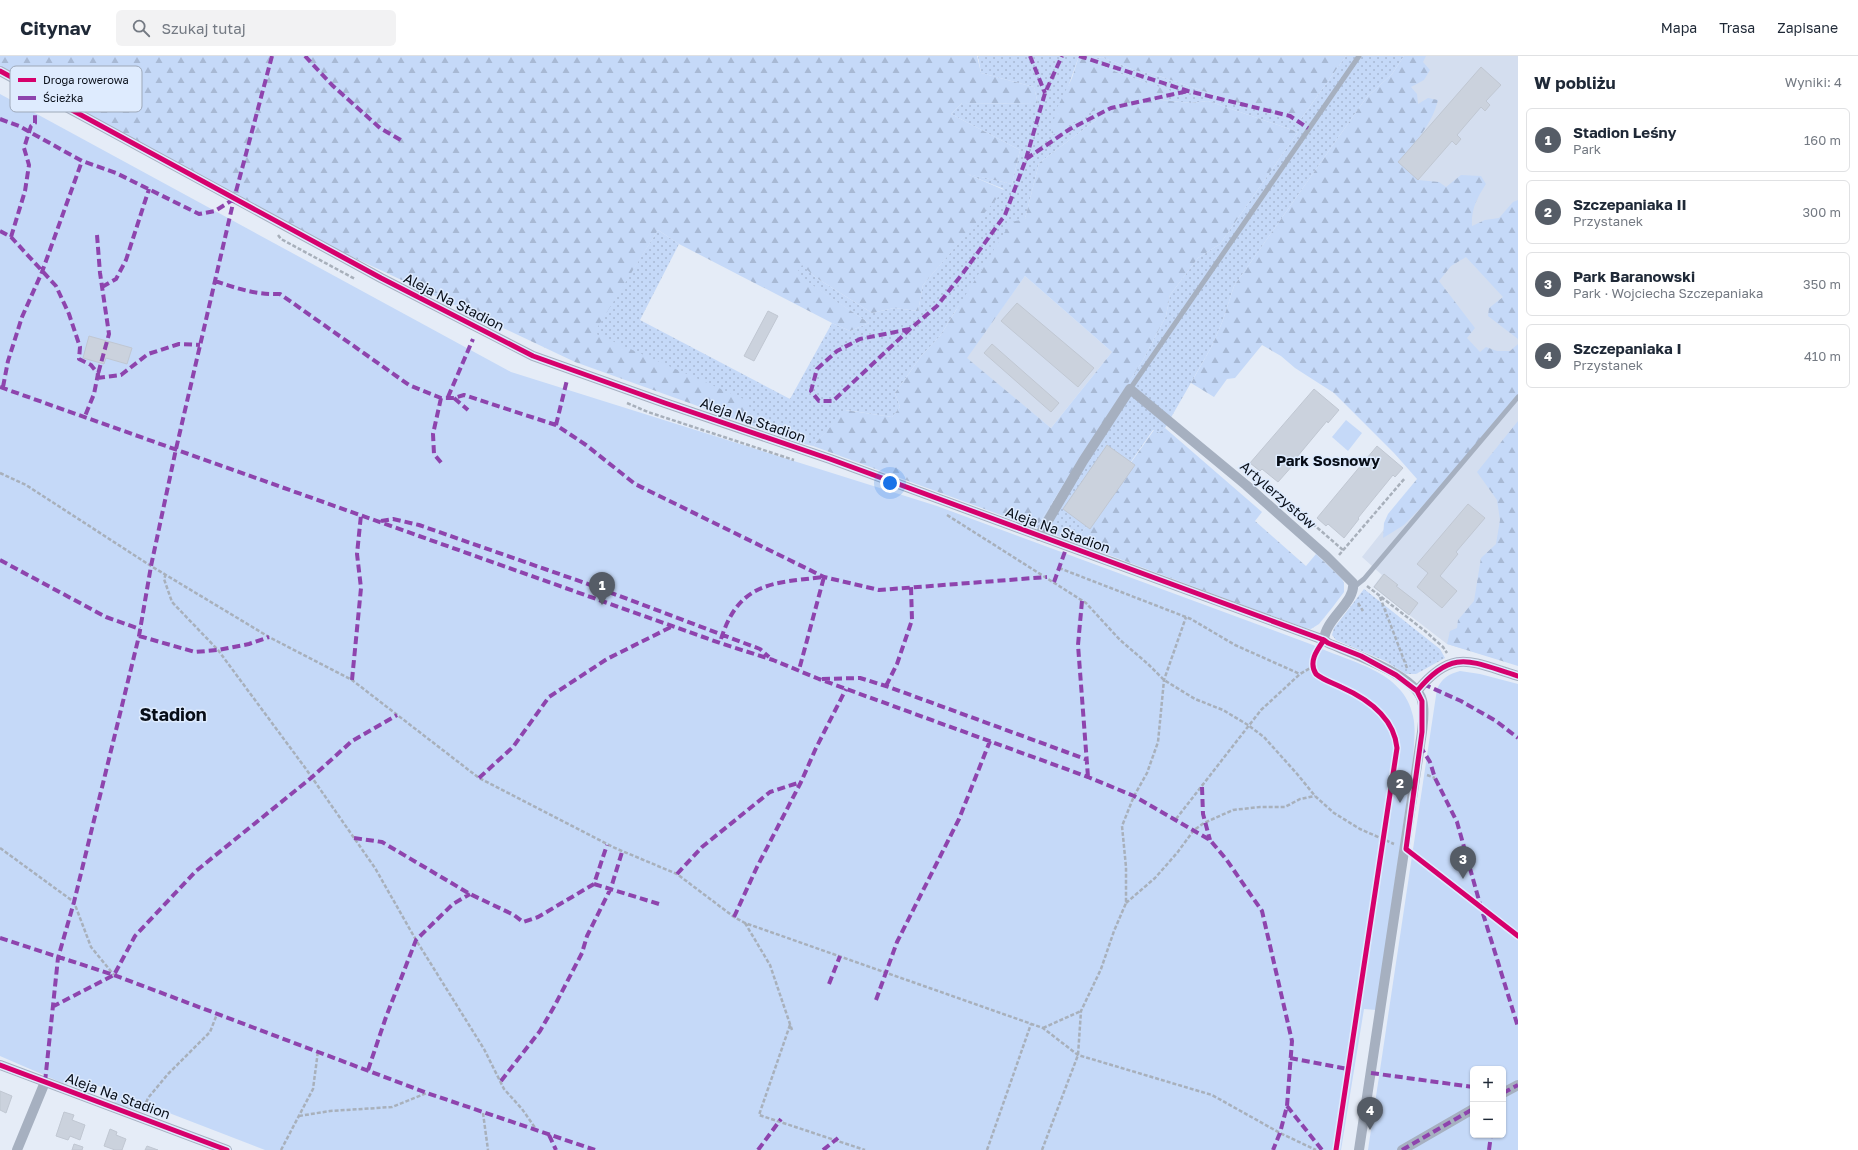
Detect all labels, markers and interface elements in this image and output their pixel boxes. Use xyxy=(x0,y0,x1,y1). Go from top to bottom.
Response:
search box xyxy=(116,10,396,46)
text: Citynav xyxy=(20,16,92,39)
icon: search xyxy=(130,17,152,39)
text: Szukaj tutaj xyxy=(162,19,246,37)
text: Mapa xyxy=(1661,19,1697,36)
text: Trasa xyxy=(1719,19,1755,36)
text: Zapisane xyxy=(1777,19,1838,36)
legend xyxy=(10,66,142,112)
text: W pobliżu xyxy=(1534,72,1616,93)
text: Droga rowerowa xyxy=(43,73,129,86)
text: Wyniki: 4 xyxy=(1785,74,1842,90)
text: Ścieżka xyxy=(43,91,83,104)
text: Stadion Leśny xyxy=(1573,123,1676,141)
text: 1 xyxy=(1545,132,1551,148)
text: 160 m xyxy=(1804,132,1841,148)
text: Park xyxy=(1573,141,1601,157)
text: Szczepaniaka II xyxy=(1573,195,1687,213)
text: 2 xyxy=(1544,204,1552,220)
text: 300 m xyxy=(1803,204,1841,220)
text: Przystanek xyxy=(1573,213,1643,229)
text: Park Baranowski xyxy=(1573,267,1695,285)
street label: Aleja Na Stadion xyxy=(401,269,507,334)
text: 3 xyxy=(1544,276,1552,292)
text: 350 m xyxy=(1803,276,1841,292)
text: Park · Wojciecha Szczepaniaka xyxy=(1573,285,1763,301)
text: Szczepaniaka I xyxy=(1573,339,1682,357)
text: 4 xyxy=(1544,348,1552,364)
text: 410 m xyxy=(1804,348,1841,364)
text: Przystanek xyxy=(1573,357,1643,373)
street label: Aleja Na Stadion xyxy=(698,394,808,446)
district label: Park Sosnowy xyxy=(1276,451,1380,469)
street label: Artylerzystów xyxy=(1237,457,1320,532)
your location xyxy=(880,473,900,493)
street label: Aleja Na Stadion xyxy=(1003,503,1113,556)
pin: 1 xyxy=(589,572,615,605)
district label: Stadion xyxy=(139,703,207,725)
pin: 2 xyxy=(1387,770,1413,803)
pin: 3 xyxy=(1450,846,1476,879)
map controls xyxy=(1470,1066,1506,1138)
button: + xyxy=(1470,1066,1506,1102)
street label: Aleja Na Stadion xyxy=(63,1069,173,1122)
pin: 4 xyxy=(1357,1097,1383,1130)
button: − xyxy=(1470,1102,1506,1138)

